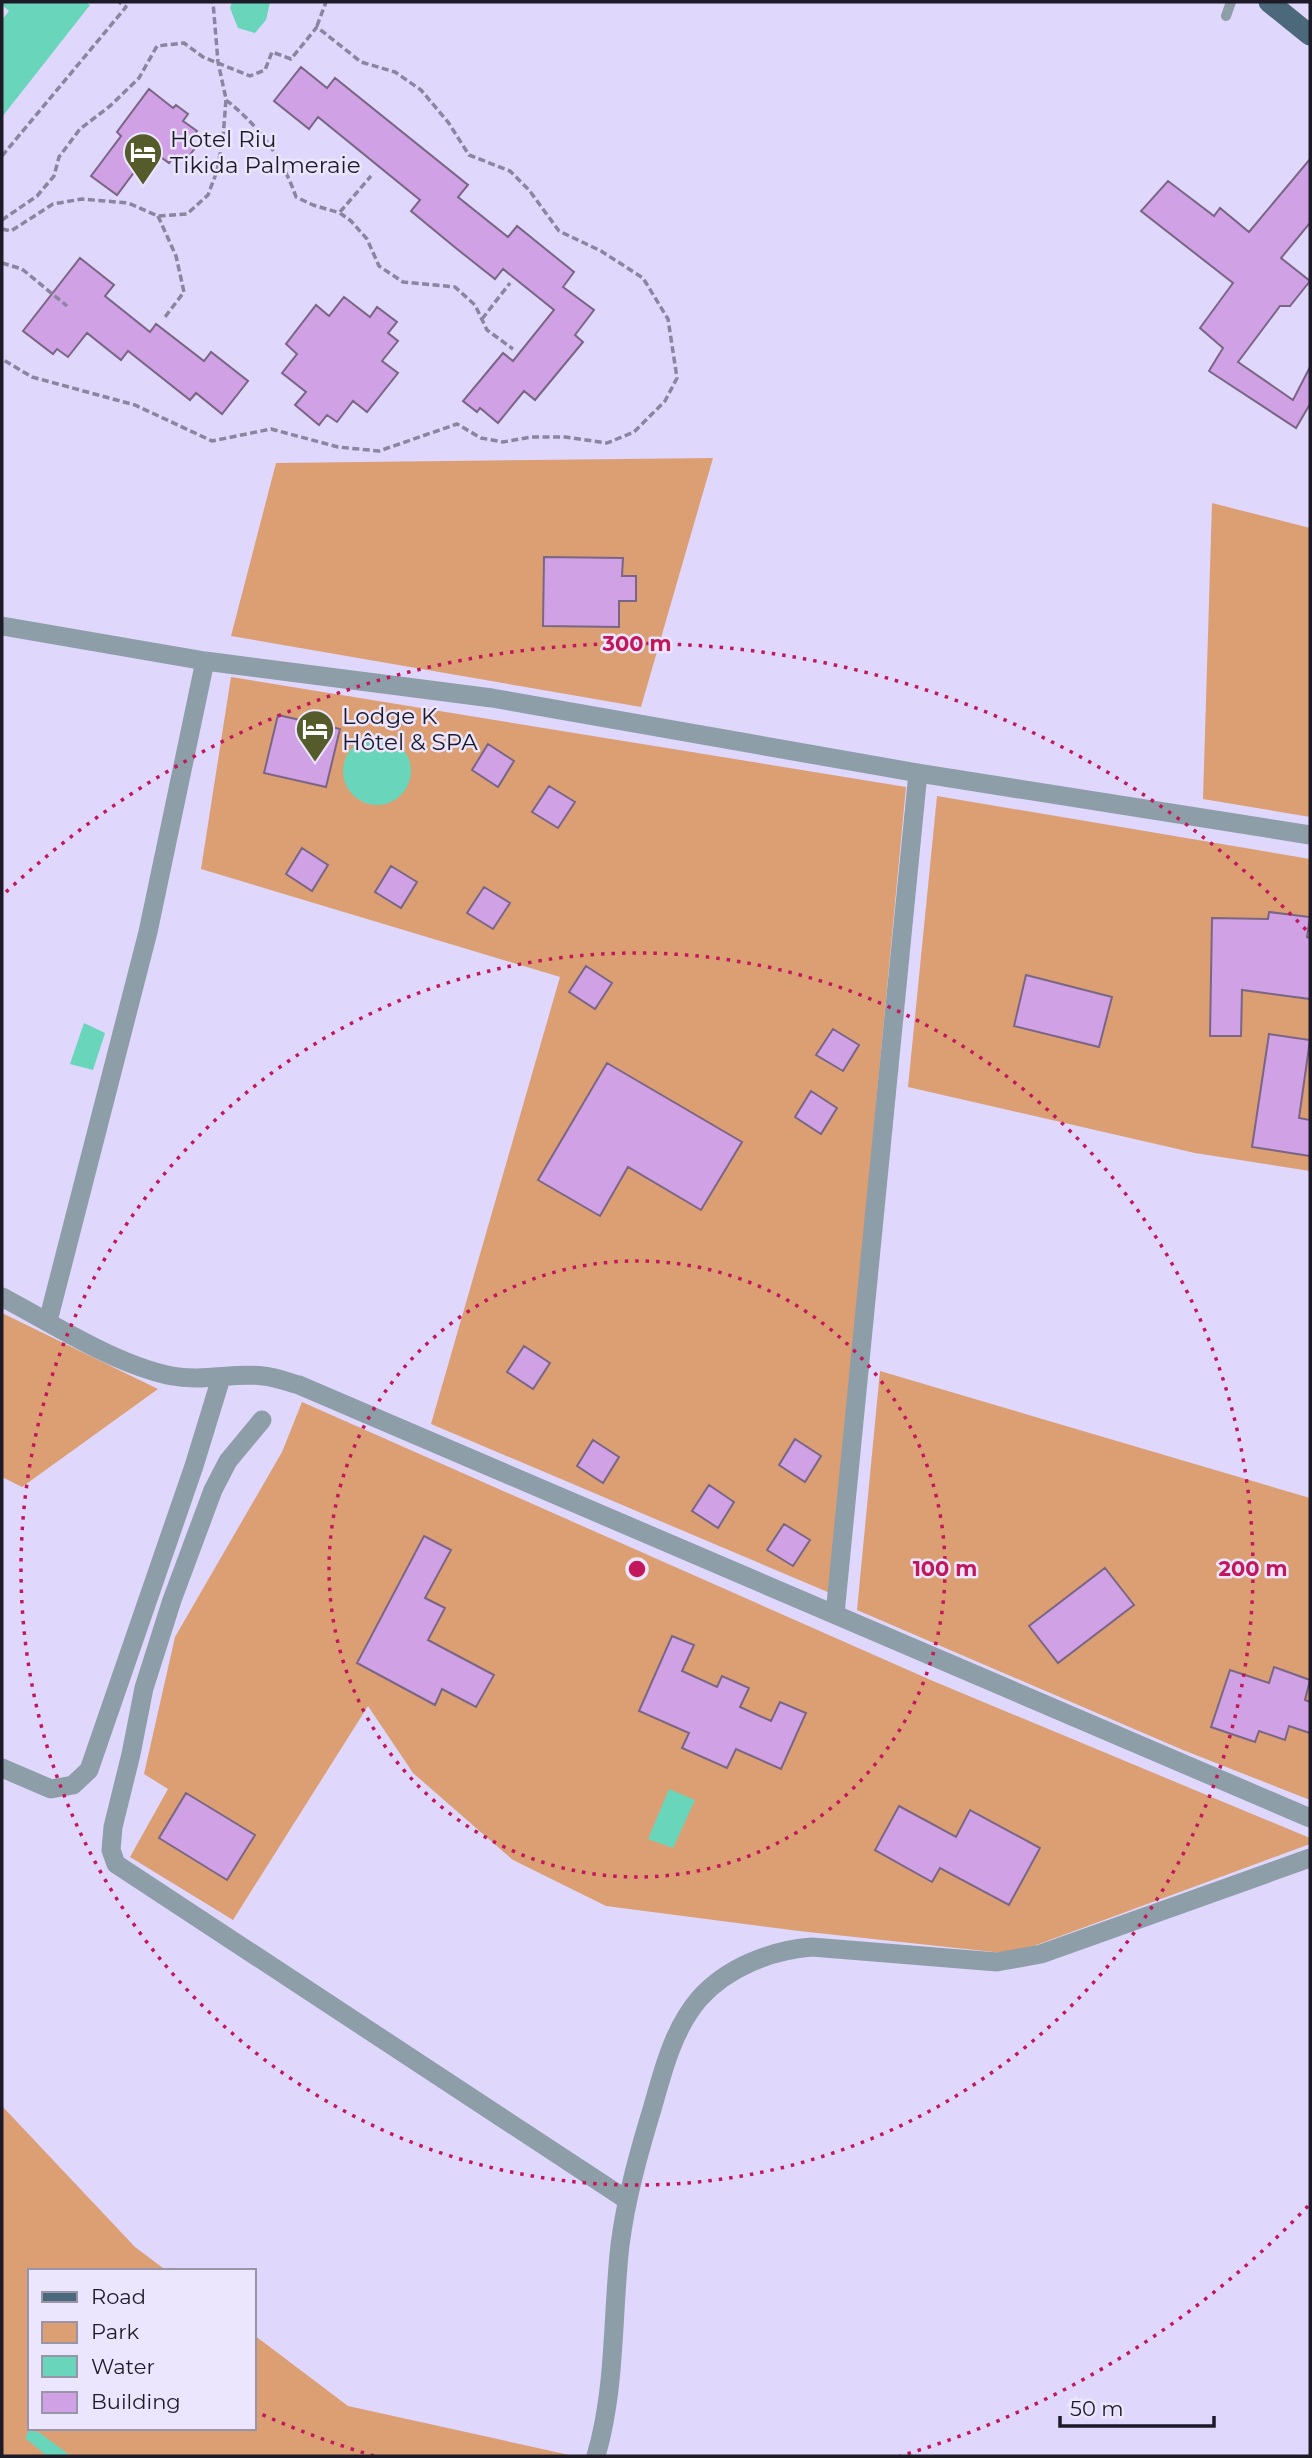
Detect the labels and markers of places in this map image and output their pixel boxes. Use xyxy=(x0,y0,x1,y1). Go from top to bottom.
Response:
place label: Hotel Riu Tikida Palmeraie xyxy=(170,125,361,179)
hotel icon: Hotel Riu Tikida Palmeraie xyxy=(122,131,164,186)
place label: Lodge K Hôtel & SPA xyxy=(342,702,478,756)
hotel icon: Lodge K Hôtel & SPA xyxy=(294,708,336,763)
centre of rings xyxy=(625,1557,649,1581)

